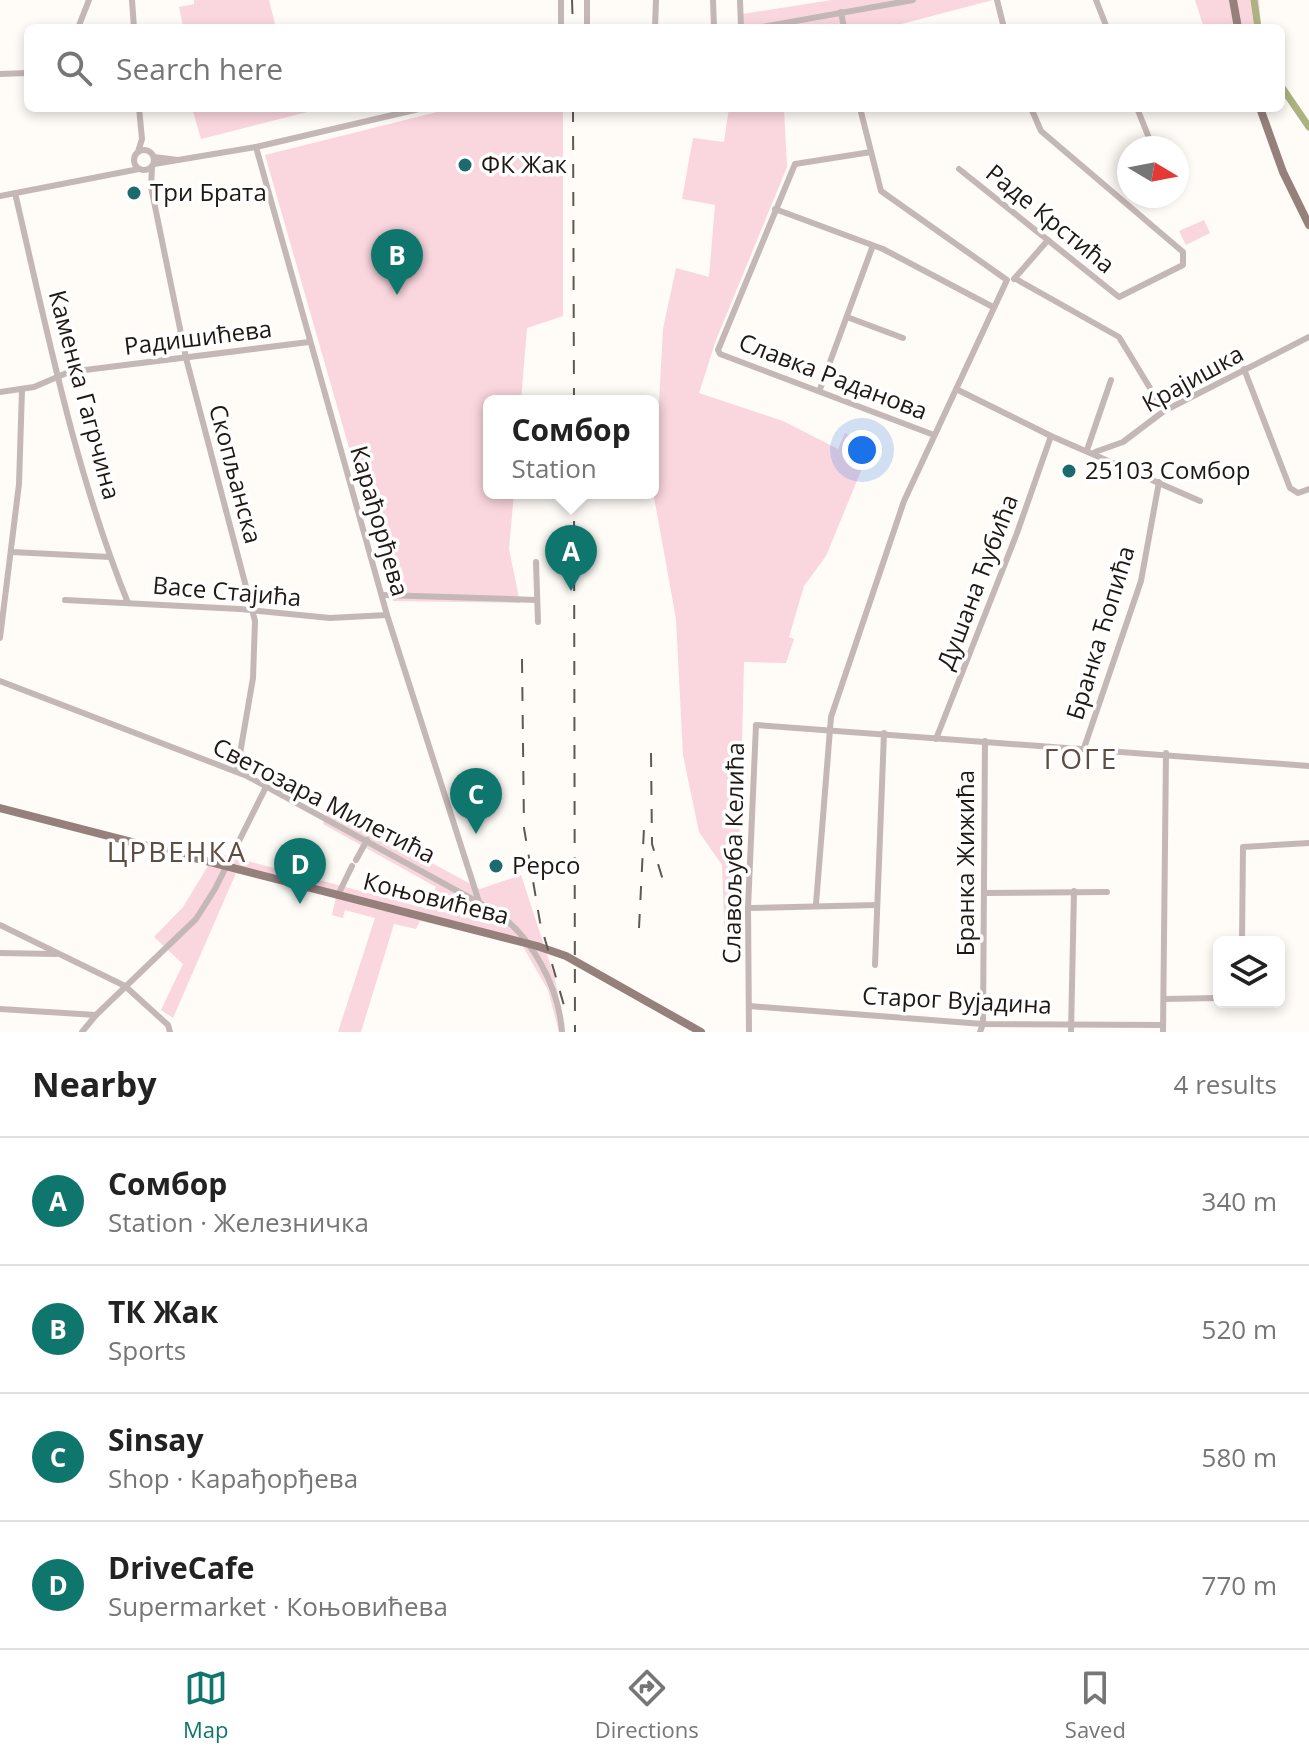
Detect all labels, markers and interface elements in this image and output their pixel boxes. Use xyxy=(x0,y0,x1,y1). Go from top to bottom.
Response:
search box xyxy=(24,24,1285,112)
icon: search xyxy=(52,46,96,90)
text: Search here xyxy=(116,48,283,89)
north arrow xyxy=(1117,136,1189,208)
place label: ФК Жак xyxy=(481,147,568,180)
marker: ФК Жак xyxy=(456,156,474,174)
street label: Раде Крстића xyxy=(980,156,1122,280)
place label: Три Брата xyxy=(150,175,267,208)
marker: Три Брата xyxy=(125,184,143,202)
pin: B xyxy=(371,229,423,295)
street label: Каменка Гагрчина xyxy=(42,286,129,503)
street label: Радишићева xyxy=(122,311,274,362)
street label: Славка Раданова xyxy=(734,324,933,427)
street label: Крајишка xyxy=(1136,336,1249,419)
popup xyxy=(483,395,659,499)
street label: Скопљанска xyxy=(202,400,271,547)
text: Сомбор xyxy=(511,409,631,450)
your location xyxy=(842,430,882,470)
street label: Карађорђева xyxy=(343,441,418,600)
text: Station xyxy=(511,450,597,486)
place label: 25103 Сомбор xyxy=(1085,453,1250,486)
marker: 25103 Сомбор xyxy=(1060,462,1078,480)
street label: Душана Ћубића xyxy=(928,489,1025,674)
pin: A xyxy=(545,525,597,591)
street label: Бранка Ћопића xyxy=(1057,542,1142,723)
street label: Васе Стајића xyxy=(151,568,303,613)
street label: Светозара Милетића xyxy=(208,729,442,870)
district label: ГОГЕ xyxy=(1044,739,1118,777)
street label: Славољуба Келића xyxy=(714,742,751,964)
pin: C xyxy=(450,768,502,834)
street label: Бранка Жижића xyxy=(948,770,981,956)
district label: ЦРВЕНКА xyxy=(107,832,247,870)
pin: D xyxy=(274,838,326,904)
place label: Pepco xyxy=(512,848,581,881)
marker: Pepco xyxy=(487,857,505,875)
street label: Коњовићева xyxy=(360,863,513,932)
map controls xyxy=(1213,936,1285,1008)
button: layers xyxy=(1213,936,1285,1008)
street label: Старог Вујадина xyxy=(861,978,1053,1021)
text: Nearby xyxy=(32,1061,157,1107)
text: 4 results xyxy=(1174,1066,1277,1102)
text: Сомбор xyxy=(108,1163,227,1204)
text: A xyxy=(49,1183,67,1219)
text: 340 m xyxy=(1202,1183,1277,1219)
text: Station · Железничка xyxy=(108,1204,369,1240)
text: ТК Жак xyxy=(108,1291,218,1332)
text: B xyxy=(49,1311,67,1347)
text: 520 m xyxy=(1202,1311,1277,1347)
text: Sports xyxy=(108,1332,186,1368)
text: Sinsay xyxy=(108,1419,204,1460)
text: C xyxy=(50,1439,66,1475)
text: 580 m xyxy=(1202,1439,1277,1475)
text: Shop · Карађорђева xyxy=(108,1460,358,1496)
text: DriveCafe xyxy=(108,1547,254,1588)
text: D xyxy=(48,1567,68,1603)
text: 770 m xyxy=(1202,1567,1277,1603)
text: Supermarket · Коњовићева xyxy=(108,1588,448,1624)
tab: Map xyxy=(183,1666,229,1744)
tab: Directions xyxy=(595,1666,699,1744)
tab: Saved xyxy=(1065,1666,1126,1744)

